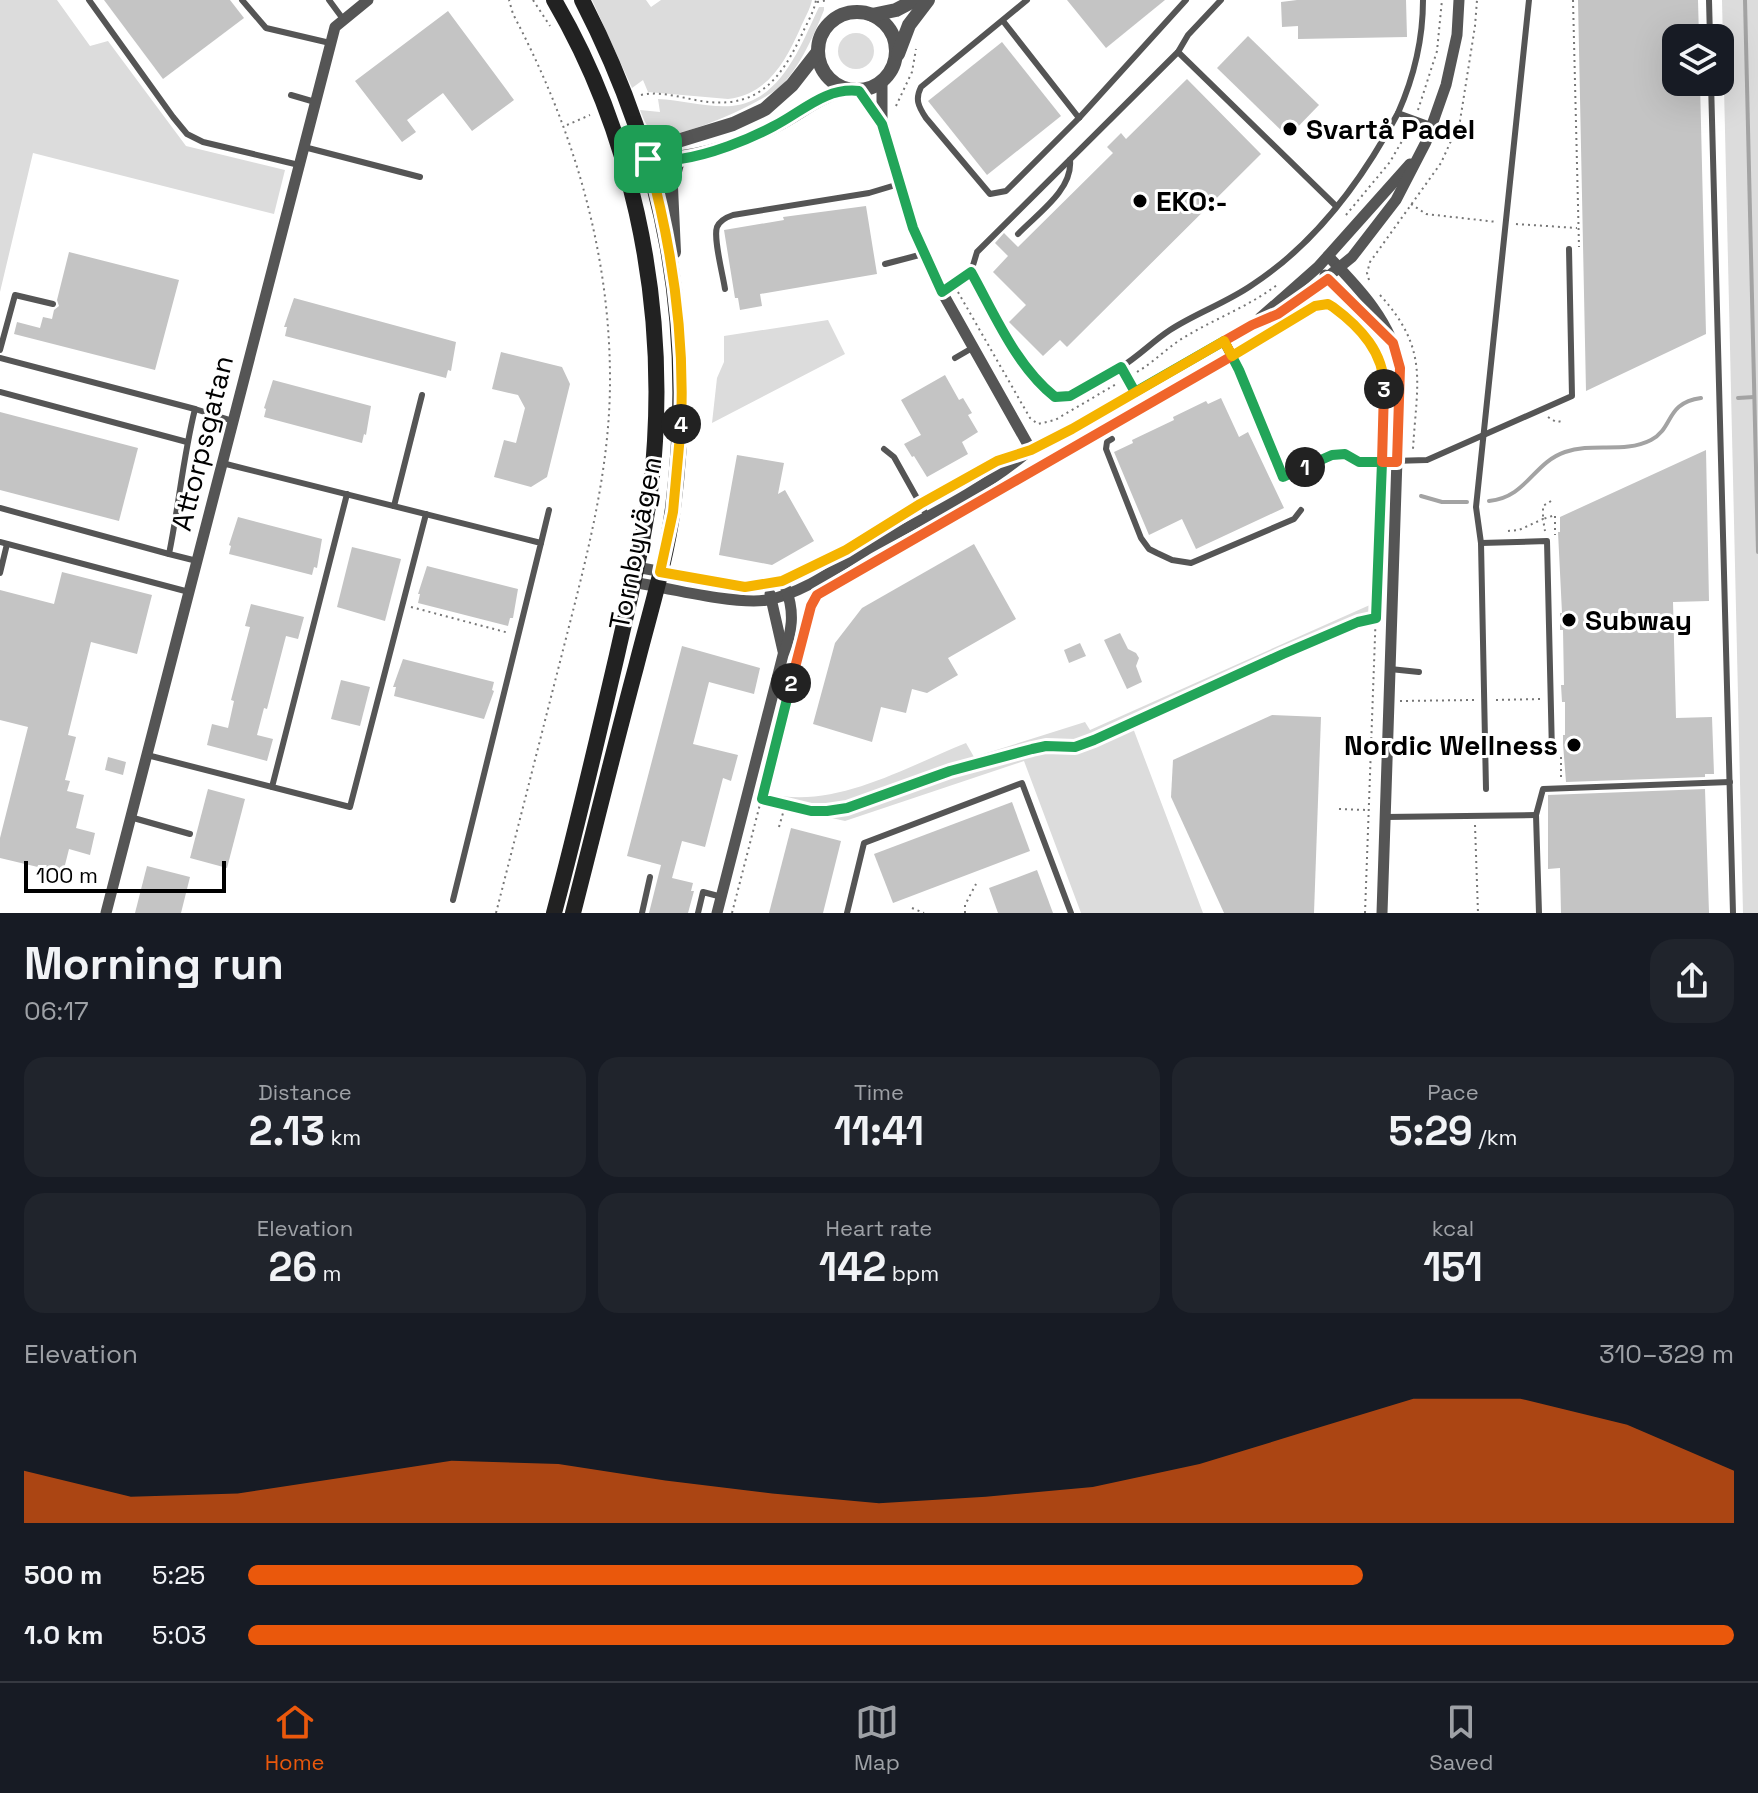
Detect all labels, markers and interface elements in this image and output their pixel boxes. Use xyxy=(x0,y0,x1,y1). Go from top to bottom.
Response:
map controls xyxy=(1662,24,1734,96)
button: layers xyxy=(1662,24,1734,96)
place label: Svartå Padel xyxy=(1306,111,1475,147)
marker: Svartå Padel xyxy=(1281,120,1299,138)
pin xyxy=(614,125,682,193)
icon: arrive xyxy=(626,137,670,181)
place label: EKO:- xyxy=(1156,183,1228,219)
marker: EKO:- xyxy=(1131,192,1149,210)
street label: Attorpsgatan xyxy=(163,352,241,534)
pin: 3 xyxy=(1364,369,1404,409)
text: 3 xyxy=(1377,375,1391,403)
pin: 4 xyxy=(661,404,701,444)
text: 4 xyxy=(674,410,688,438)
pin: 1 xyxy=(1285,447,1325,487)
street label: Tornbyvägen xyxy=(601,453,669,633)
text: 1 xyxy=(1300,453,1310,481)
place label: Subway xyxy=(1585,602,1692,638)
marker: Subway xyxy=(1560,611,1578,629)
pin: 2 xyxy=(771,663,811,703)
text: 2 xyxy=(784,669,798,697)
place label: Nordic Wellness xyxy=(1344,727,1558,763)
marker: Nordic Wellness xyxy=(1565,736,1583,754)
scale bar xyxy=(24,857,226,893)
text: 100 m xyxy=(36,861,98,889)
text: Morning run xyxy=(24,936,284,992)
button: share xyxy=(1650,939,1734,1023)
text: 06:17 xyxy=(24,994,89,1028)
text: Distance xyxy=(258,1078,352,1106)
text: Time xyxy=(854,1078,904,1106)
text: Pace xyxy=(1427,1078,1479,1106)
text: 2.13 xyxy=(249,1106,325,1157)
text: 11:41 xyxy=(834,1106,924,1157)
text: 5:29 xyxy=(1389,1106,1473,1157)
text: km xyxy=(325,1123,361,1151)
text: /km xyxy=(1473,1123,1517,1151)
text: Elevation xyxy=(257,1214,353,1242)
text: Heart rate xyxy=(826,1214,932,1242)
text: kcal xyxy=(1432,1214,1474,1242)
text: 26 xyxy=(268,1242,317,1293)
text: 142 xyxy=(819,1242,886,1293)
text: 151 xyxy=(1423,1242,1483,1293)
text: m xyxy=(317,1259,342,1287)
text: bpm xyxy=(886,1259,939,1287)
text: Elevation xyxy=(24,1337,138,1371)
text: 310–329 m xyxy=(1599,1337,1734,1371)
text: 500 m xyxy=(24,1558,102,1592)
text: 5:25 xyxy=(152,1558,205,1592)
text: 1.0 km xyxy=(24,1618,104,1652)
text: 5:03 xyxy=(152,1618,207,1652)
tab: Home xyxy=(265,1700,325,1776)
tab: Map xyxy=(854,1700,900,1776)
tab: Saved xyxy=(1429,1700,1493,1776)

